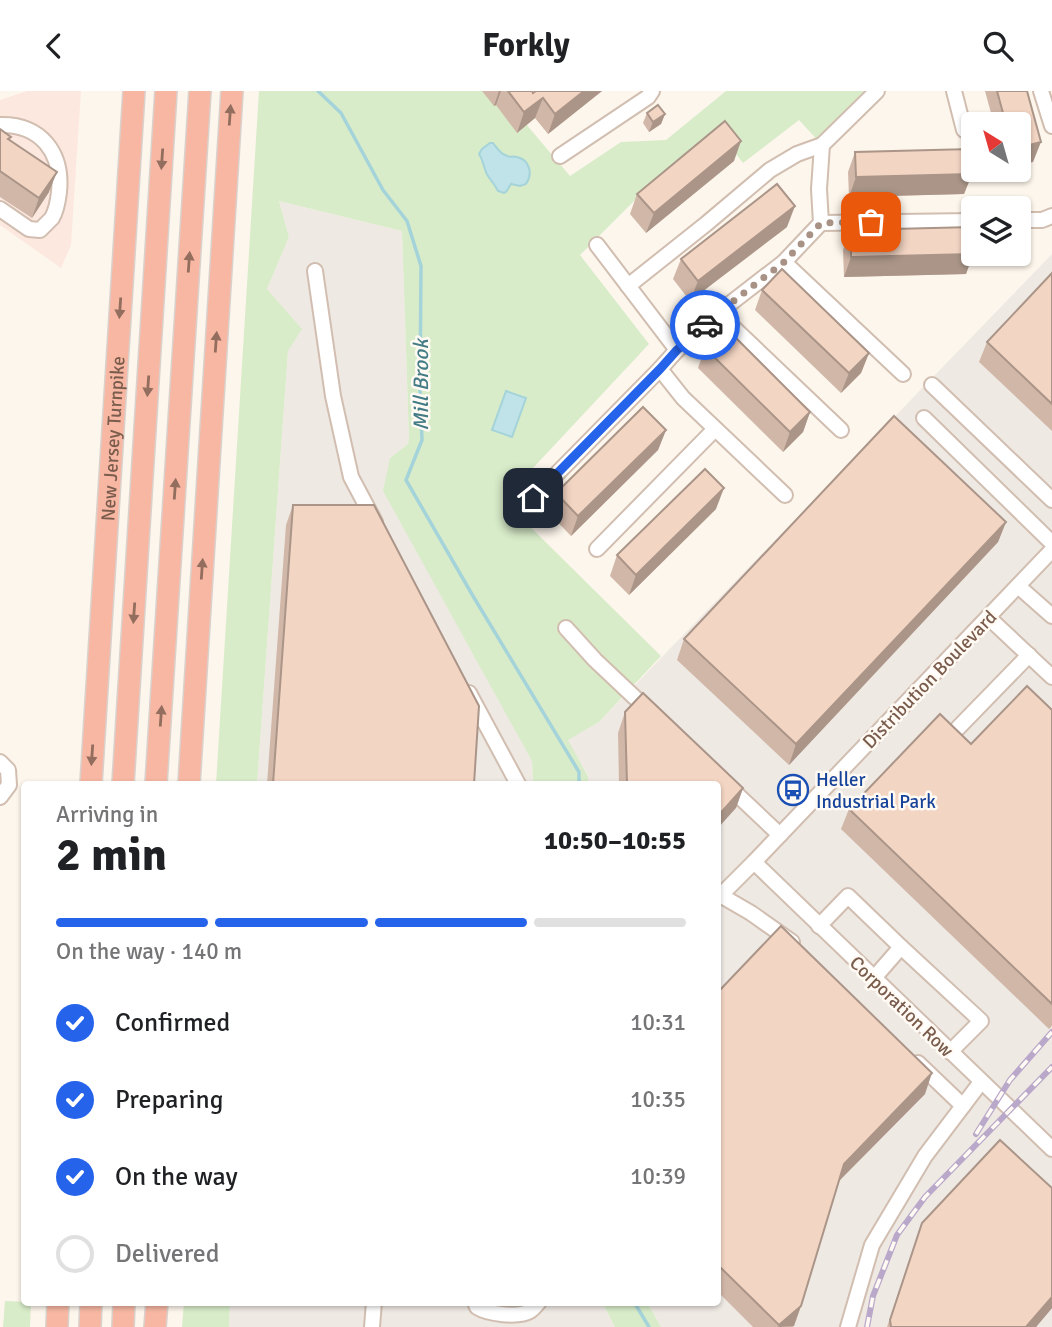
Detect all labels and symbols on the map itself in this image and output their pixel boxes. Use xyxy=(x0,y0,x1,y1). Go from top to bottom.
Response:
one-way arrow xyxy=(225,104,236,126)
north arrow xyxy=(961,112,1031,182)
one-way arrow xyxy=(156,148,167,170)
pin xyxy=(841,192,901,252)
one-way arrow xyxy=(184,251,195,273)
courier xyxy=(670,290,740,360)
one-way arrow xyxy=(115,297,126,319)
one-way arrow xyxy=(211,331,222,353)
water label: Mill Brook xyxy=(408,337,434,431)
street label: New Jersey Turnpike xyxy=(96,355,131,522)
one-way arrow xyxy=(142,375,153,397)
pin xyxy=(503,468,563,528)
one-way arrow xyxy=(170,478,181,500)
one-way arrow xyxy=(197,558,208,580)
one-way arrow xyxy=(128,602,139,624)
street label: Distribution Boulevard xyxy=(857,605,1002,754)
one-way arrow xyxy=(155,705,166,727)
one-way arrow xyxy=(87,745,98,767)
place label: Heller Industrial Park xyxy=(816,768,936,814)
bus stop icon: Heller Industrial Park xyxy=(776,773,810,807)
street label: Corporation Row xyxy=(844,951,959,1063)

